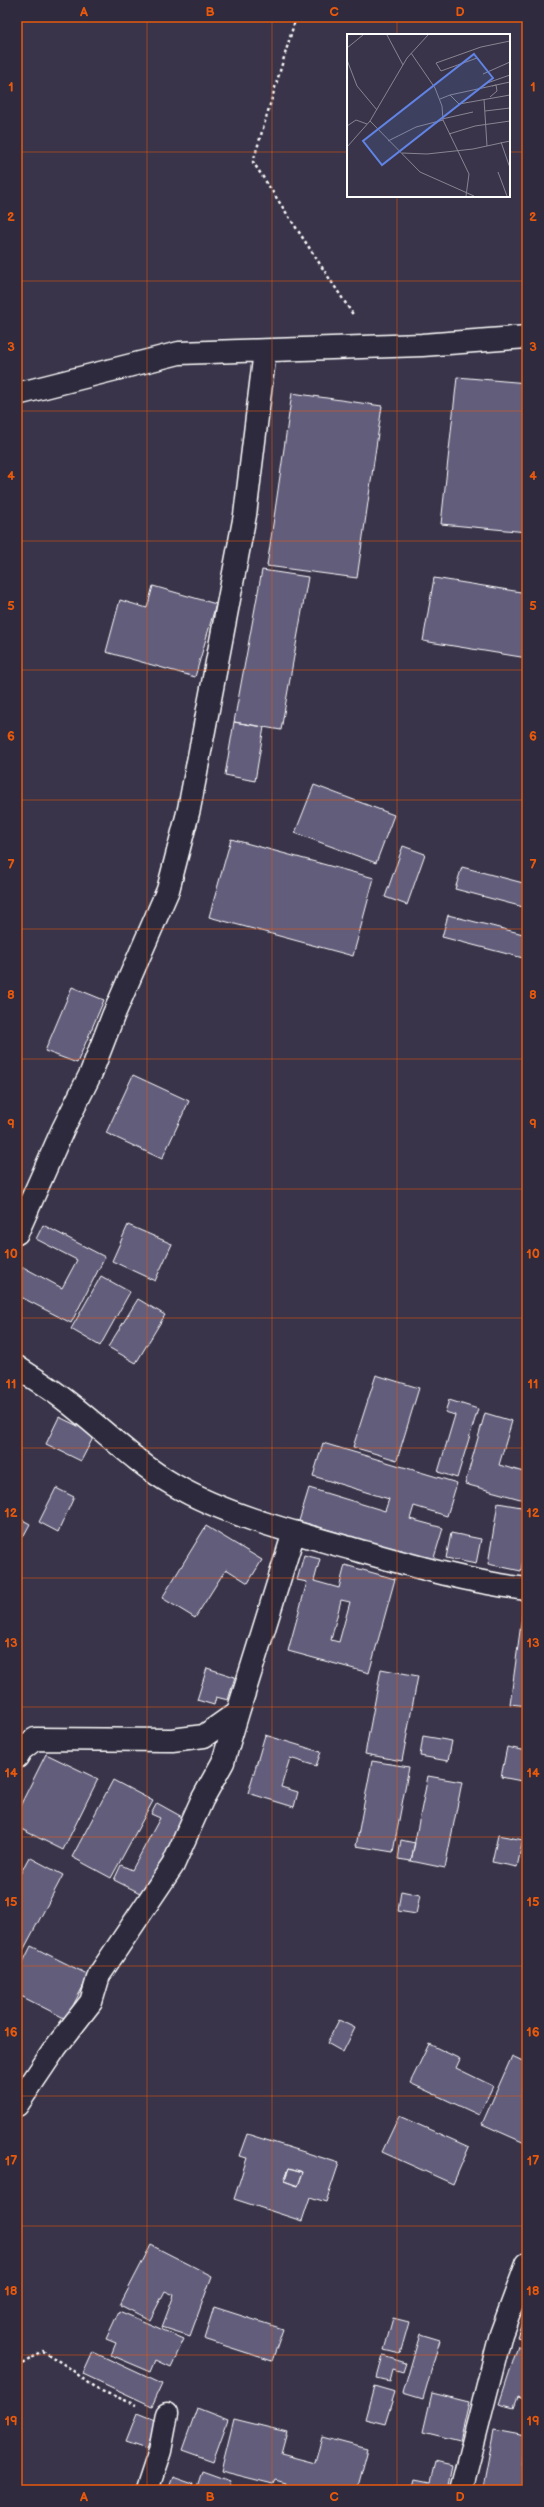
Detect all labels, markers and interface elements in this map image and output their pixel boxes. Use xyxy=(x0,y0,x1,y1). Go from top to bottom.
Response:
text: A xyxy=(79,4,88,20)
text: B xyxy=(205,4,215,20)
text: C xyxy=(329,4,339,20)
text: D xyxy=(455,4,465,20)
inset map xyxy=(347,34,510,197)
text: 1 xyxy=(8,79,14,95)
text: 1 xyxy=(530,79,536,95)
text: 2 xyxy=(7,209,15,225)
text: 2 xyxy=(529,209,537,225)
text: 3 xyxy=(7,339,15,355)
text: 3 xyxy=(529,339,537,355)
text: 4 xyxy=(7,468,15,484)
text: 4 xyxy=(529,468,537,484)
text: 5 xyxy=(7,598,15,614)
text: 5 xyxy=(529,598,537,614)
text: 6 xyxy=(7,728,15,744)
text: 6 xyxy=(529,728,537,744)
text: 7 xyxy=(7,857,15,873)
text: 7 xyxy=(529,857,537,873)
text: 8 xyxy=(7,987,15,1003)
text: 8 xyxy=(529,987,537,1003)
text: 9 xyxy=(7,1116,15,1132)
text: 9 xyxy=(529,1116,537,1132)
text: 10 xyxy=(4,1246,18,1262)
text: 10 xyxy=(526,1246,540,1262)
text: 11 xyxy=(6,1376,16,1392)
text: 11 xyxy=(528,1376,538,1392)
text: 12 xyxy=(4,1505,18,1521)
text: 12 xyxy=(526,1505,540,1521)
text: 13 xyxy=(4,1635,18,1651)
text: 13 xyxy=(526,1635,540,1651)
text: 14 xyxy=(4,1765,18,1781)
text: 14 xyxy=(526,1765,540,1781)
text: 15 xyxy=(5,1894,18,1910)
text: 15 xyxy=(527,1894,540,1910)
text: 16 xyxy=(4,2024,18,2040)
text: 16 xyxy=(526,2024,540,2040)
text: 17 xyxy=(5,2153,17,2169)
text: 17 xyxy=(527,2153,539,2169)
text: 18 xyxy=(4,2283,18,2299)
text: 18 xyxy=(526,2283,540,2299)
text: 19 xyxy=(4,2413,18,2429)
text: 19 xyxy=(526,2413,540,2429)
text: A xyxy=(79,2489,88,2505)
text: B xyxy=(205,2489,215,2505)
text: C xyxy=(329,2489,339,2505)
text: D xyxy=(455,2489,465,2505)

